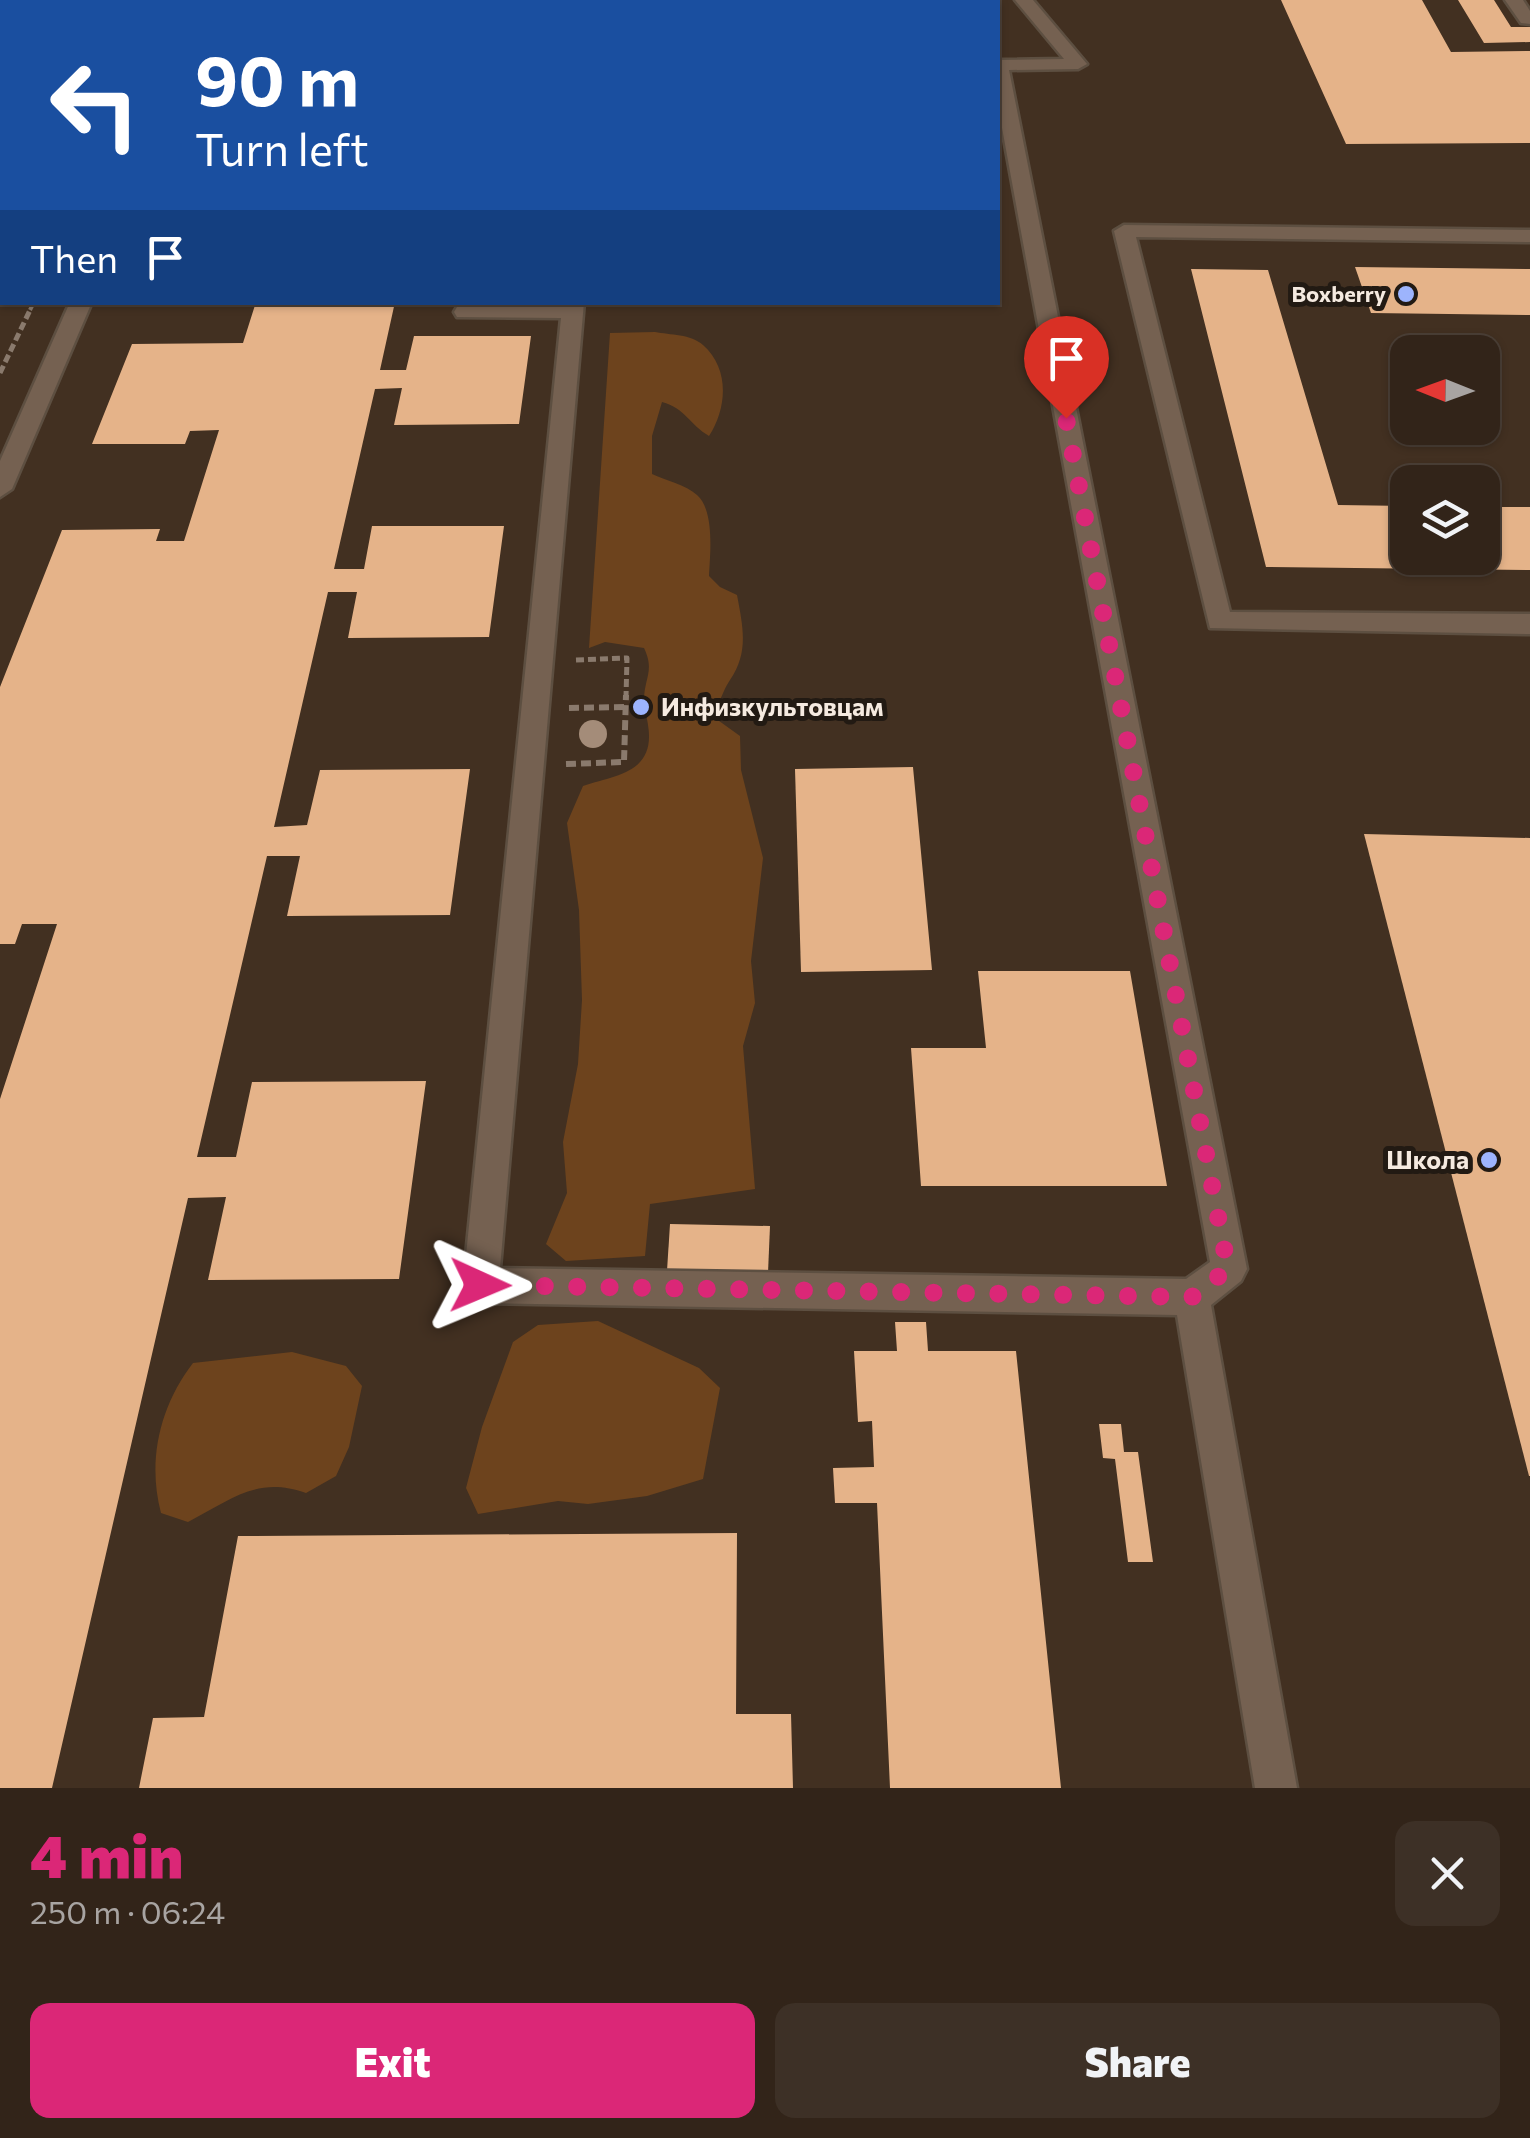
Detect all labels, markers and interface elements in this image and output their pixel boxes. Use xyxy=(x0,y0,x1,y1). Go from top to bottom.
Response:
text: 90 m xyxy=(195,35,359,120)
icon: left xyxy=(30,40,160,170)
text: Turn left xyxy=(195,120,369,175)
icon: arrive xyxy=(138,230,193,285)
text: Then xyxy=(30,234,118,281)
place label: Boxberry xyxy=(1292,280,1386,307)
marker: Boxberry xyxy=(1395,283,1417,305)
pin xyxy=(1024,316,1109,419)
icon: arrive xyxy=(1039,331,1094,386)
north arrow xyxy=(1390,335,1500,445)
map controls xyxy=(1390,335,1500,575)
button: layers xyxy=(1390,465,1500,575)
place label: Инфизкультовцам xyxy=(661,691,884,721)
marker: Инфизкультовцам xyxy=(630,696,652,718)
place label: Школа xyxy=(1386,1144,1469,1174)
marker: Школа xyxy=(1478,1149,1500,1171)
position arrow xyxy=(428,1233,532,1337)
text: 4 min xyxy=(30,1817,183,1890)
button: close xyxy=(1395,1821,1500,1926)
text: 250 m · 06:24 xyxy=(30,1891,225,1931)
button: Exit xyxy=(30,2003,755,2118)
button: Share xyxy=(775,2003,1500,2118)

